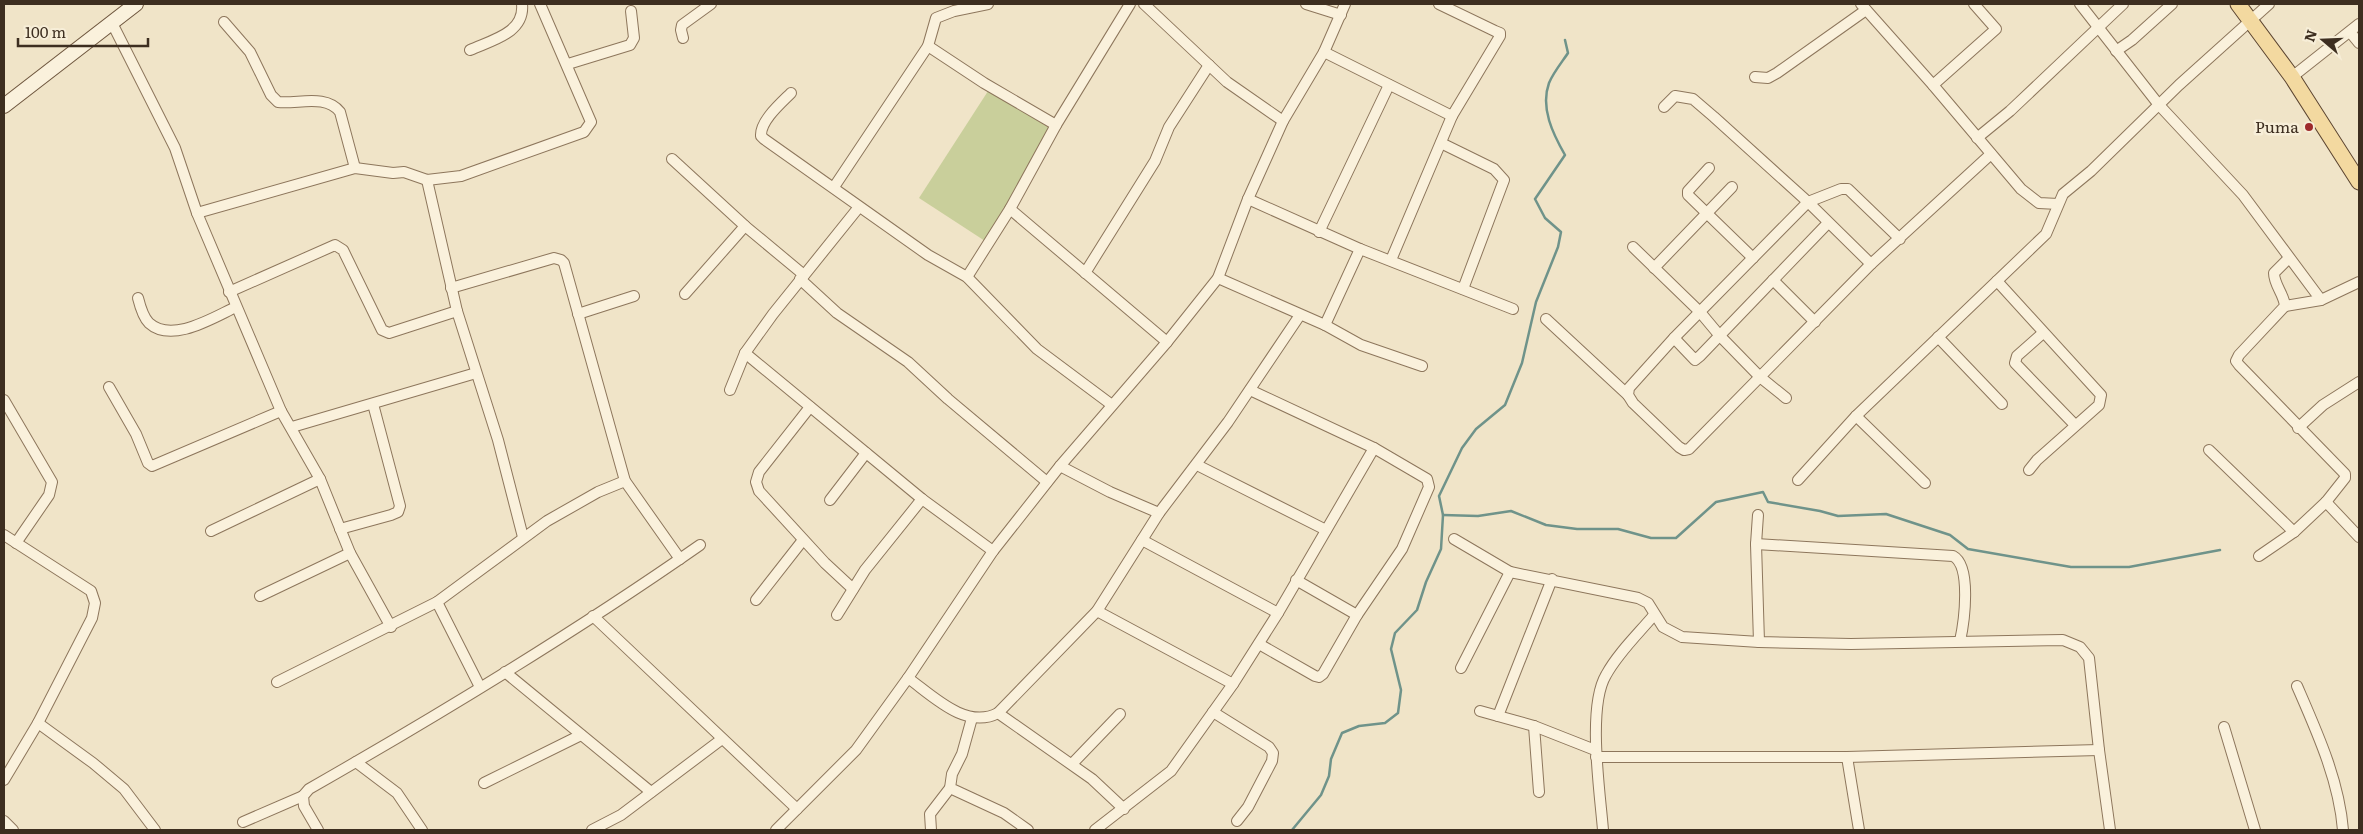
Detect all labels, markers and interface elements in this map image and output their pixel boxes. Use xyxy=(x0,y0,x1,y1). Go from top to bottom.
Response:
scale bar xyxy=(18,15,148,47)
north arrow xyxy=(2298,15,2348,65)
text: 100 m xyxy=(25,20,66,43)
text: N xyxy=(2298,26,2321,44)
place label: Puma xyxy=(2255,114,2299,138)
marker: Puma xyxy=(2303,121,2315,133)

